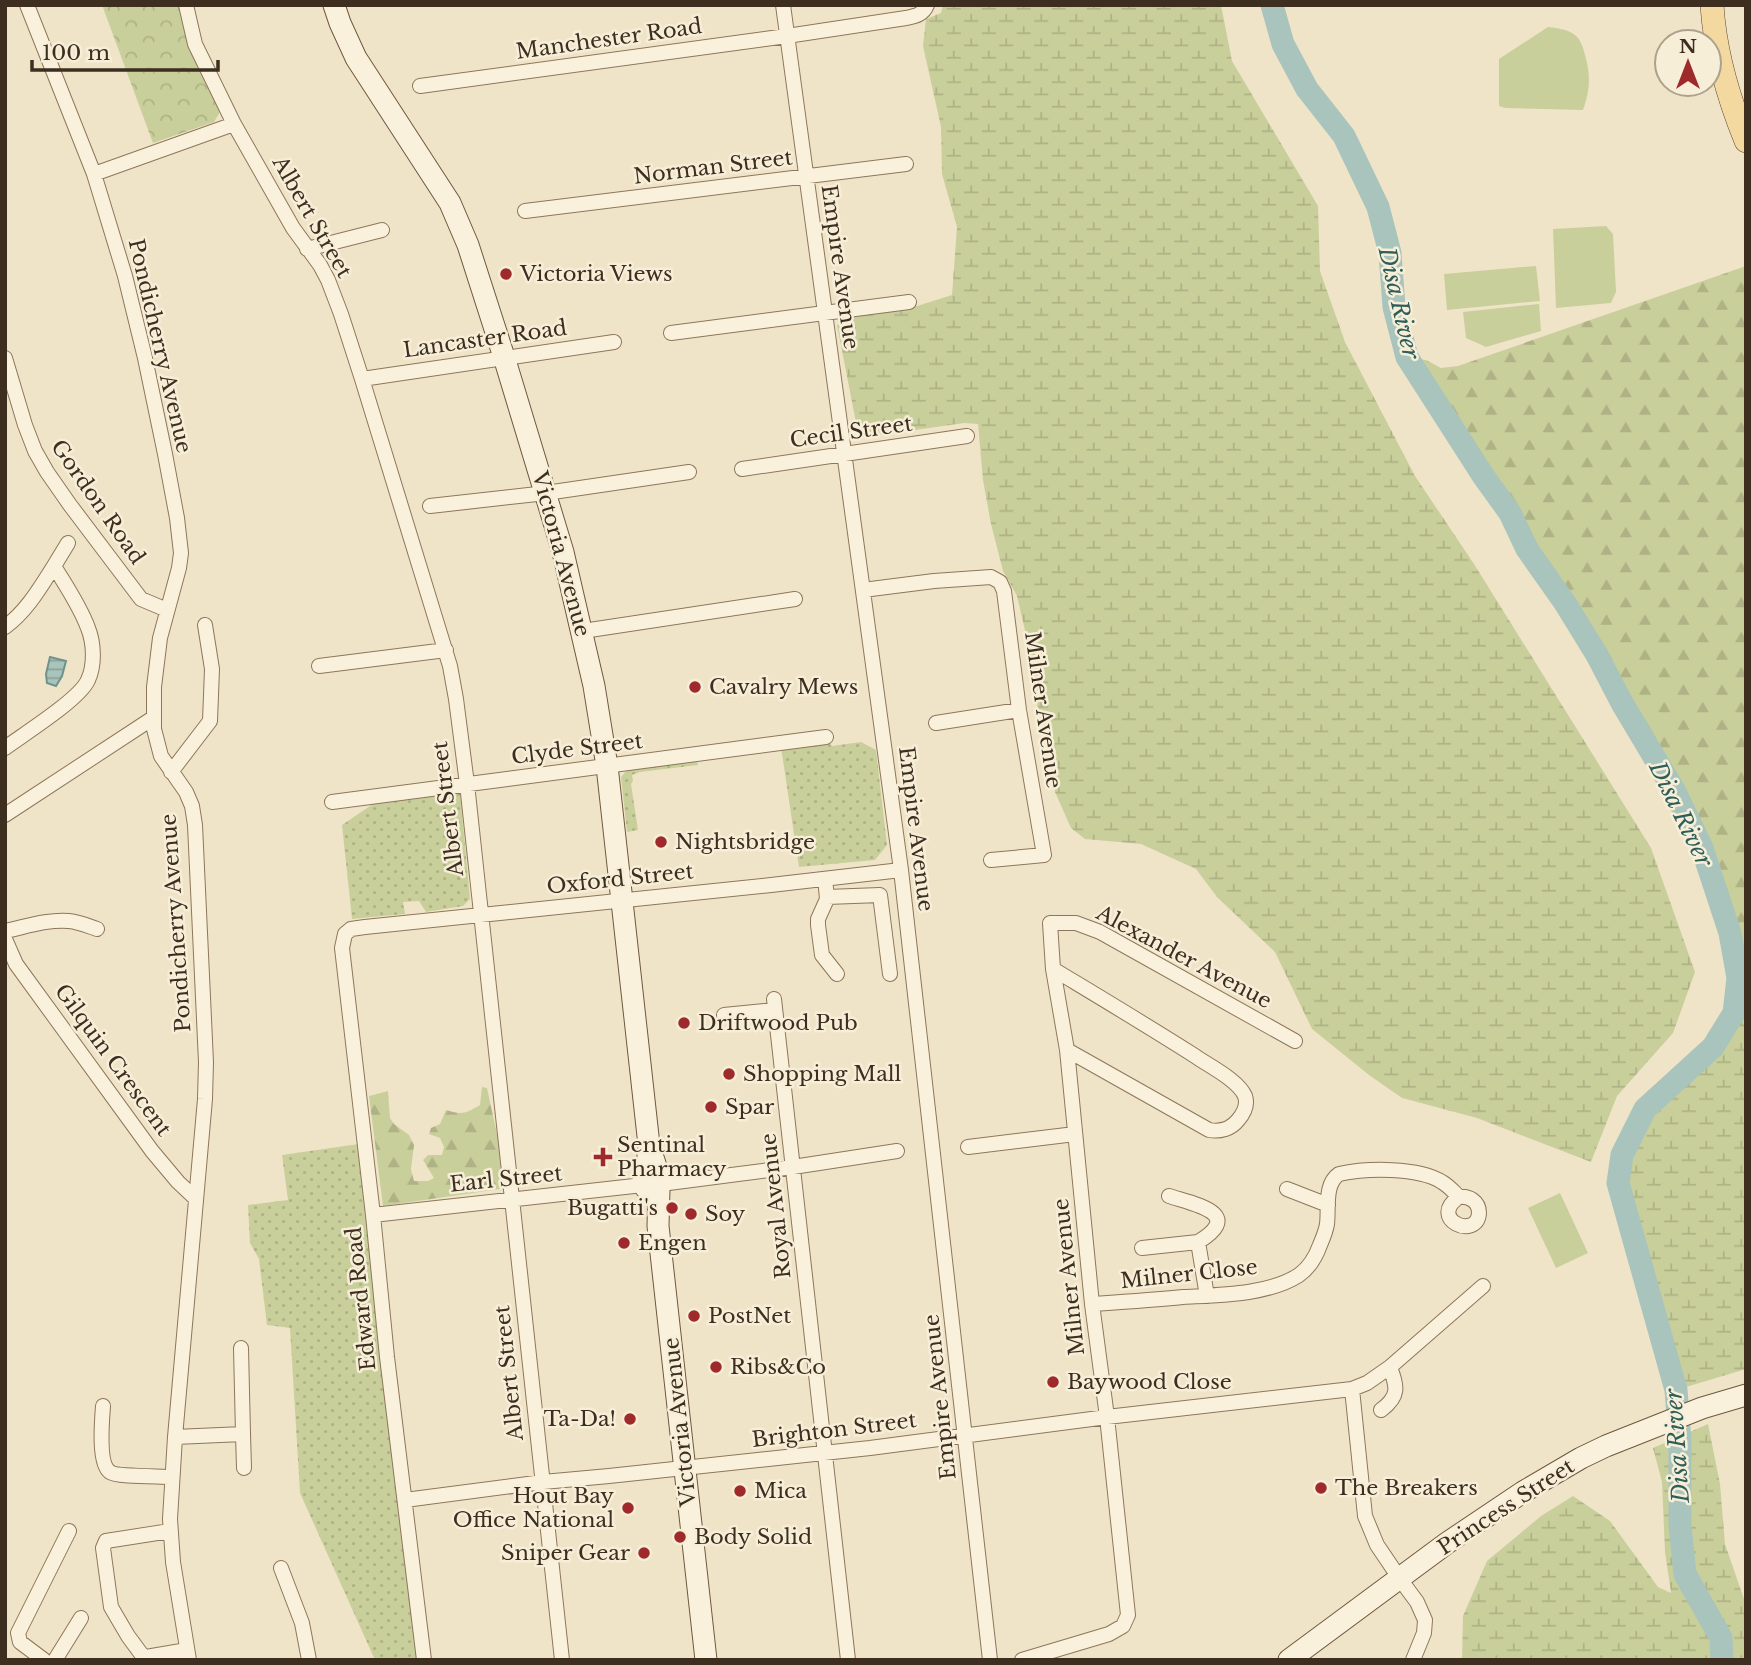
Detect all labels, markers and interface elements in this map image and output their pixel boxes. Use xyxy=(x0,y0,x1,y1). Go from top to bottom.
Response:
street label: Manchester Road xyxy=(514,13,704,65)
scale bar xyxy=(32,28,217,72)
north arrow xyxy=(1653,28,1723,98)
text: N xyxy=(1679,35,1697,58)
text: 100 m xyxy=(42,40,110,66)
street label: Norman Street xyxy=(632,144,794,190)
street label: Albert Street xyxy=(266,151,357,282)
street label: Empire Avenue xyxy=(816,183,864,351)
street label: Pondicherry Avenue xyxy=(123,236,197,456)
water label: Disa River xyxy=(1372,243,1426,363)
place label: Victoria Views xyxy=(519,261,673,287)
marker: Victoria Views xyxy=(498,266,514,282)
street label: Lancaster Road xyxy=(401,315,569,363)
street label: Cecil Street xyxy=(788,411,914,453)
street label: Gordon Road xyxy=(45,435,151,569)
street label: Victoria Avenue xyxy=(526,468,596,640)
street label: Milner Avenue xyxy=(1019,630,1067,790)
place label: Cavalry Mews xyxy=(709,674,858,700)
marker: Cavalry Mews xyxy=(687,679,703,695)
street label: Clyde Street xyxy=(510,728,644,770)
street label: Albert Street xyxy=(427,740,469,879)
street label: Empire Avenue xyxy=(893,745,939,913)
water label: Disa River xyxy=(1643,756,1719,873)
street label: Pondicherry Avenue xyxy=(155,813,197,1033)
place label: Nightsbridge xyxy=(675,829,815,855)
marker: Nightsbridge xyxy=(653,834,669,850)
street label: Oxford Street xyxy=(545,858,695,900)
street label: Alexander Avenue xyxy=(1091,899,1276,1014)
street label: Gilquin Crescent xyxy=(49,979,177,1141)
place label: Driftwood Pub xyxy=(698,1010,858,1036)
marker: Driftwood Pub xyxy=(676,1015,692,1031)
place label: Shopping Mall xyxy=(743,1061,902,1087)
marker: Shopping Mall xyxy=(721,1066,737,1082)
place label: Spar xyxy=(725,1094,774,1120)
marker: Spar xyxy=(703,1099,719,1115)
place label: Sentinal Pharmacy xyxy=(617,1132,727,1182)
street label: Royal Avenue xyxy=(755,1132,797,1280)
marker: Sentinal Pharmacy xyxy=(595,1149,611,1165)
street label: Earl Street xyxy=(448,1160,564,1198)
place label: Bugatti's xyxy=(567,1195,658,1221)
street label: Milner Avenue xyxy=(1048,1197,1090,1357)
marker: Bugatti's xyxy=(664,1200,680,1216)
place label: Soy xyxy=(705,1201,746,1227)
marker: Soy xyxy=(683,1206,699,1222)
street label: Edward Road xyxy=(341,1226,381,1372)
place label: Engen xyxy=(638,1230,707,1256)
marker: Engen xyxy=(616,1235,632,1251)
street label: Milner Close xyxy=(1119,1254,1259,1294)
place label: PostNet xyxy=(708,1303,791,1329)
street label: Albert Street xyxy=(489,1304,529,1443)
marker: PostNet xyxy=(686,1308,702,1324)
street label: Empire Avenue xyxy=(918,1313,962,1481)
street label: Victoria Avenue xyxy=(658,1336,702,1509)
place label: Ribs&Co xyxy=(730,1354,826,1380)
marker: Ribs&Co xyxy=(708,1359,724,1375)
place label: Baywood Close xyxy=(1067,1369,1232,1395)
marker: Baywood Close xyxy=(1045,1374,1061,1390)
water label: Disa River xyxy=(1659,1387,1695,1505)
place label: Ta-Da! xyxy=(544,1406,616,1432)
street label: Brighton Street xyxy=(750,1407,918,1453)
marker: Ta-Da! xyxy=(622,1411,638,1427)
street label: Princess Street xyxy=(1433,1453,1579,1561)
place label: The Breakers xyxy=(1335,1475,1478,1501)
place label: Mica xyxy=(754,1478,807,1504)
marker: The Breakers xyxy=(1313,1480,1329,1496)
place label: Hout Bay Office National xyxy=(453,1483,615,1533)
marker: Mica xyxy=(732,1483,748,1499)
marker: Hout Bay Office National xyxy=(620,1500,636,1516)
place label: Body Solid xyxy=(694,1524,812,1550)
marker: Body Solid xyxy=(672,1529,688,1545)
place label: Sniper Gear xyxy=(501,1540,630,1566)
marker: Sniper Gear xyxy=(636,1545,652,1561)

